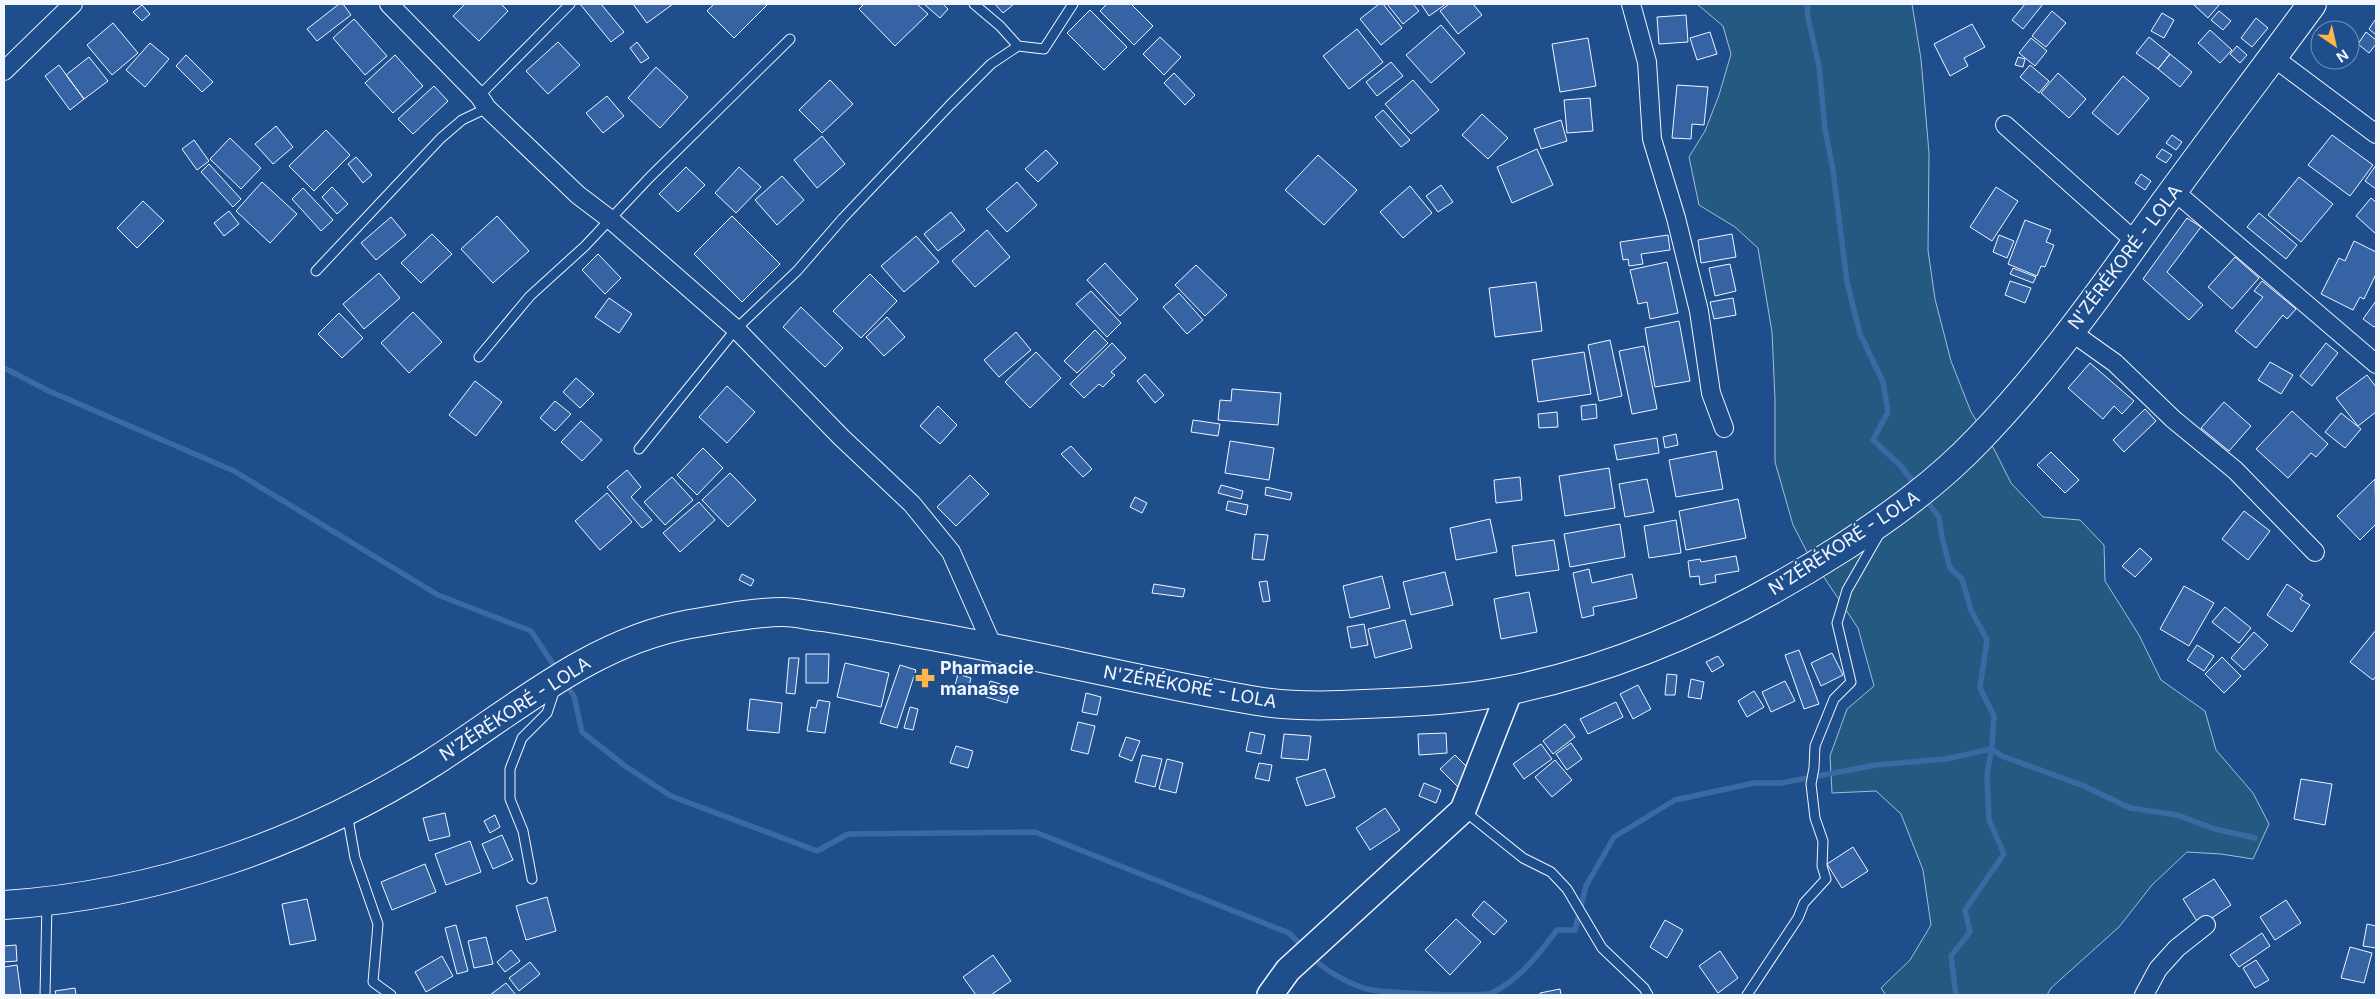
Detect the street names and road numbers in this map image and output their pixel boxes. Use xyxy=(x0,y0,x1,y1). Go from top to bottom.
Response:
street label: N'ZÉRÉKORÉ - LOLA xyxy=(2063,180,2186,333)
street label: N'ZÉRÉKORÉ - LOLA xyxy=(1764,485,1923,599)
street label: N'ZÉRÉKORÉ - LOLA xyxy=(435,651,594,765)
street label: N'ZÉRÉKORÉ - LOLA xyxy=(1102,660,1279,712)

